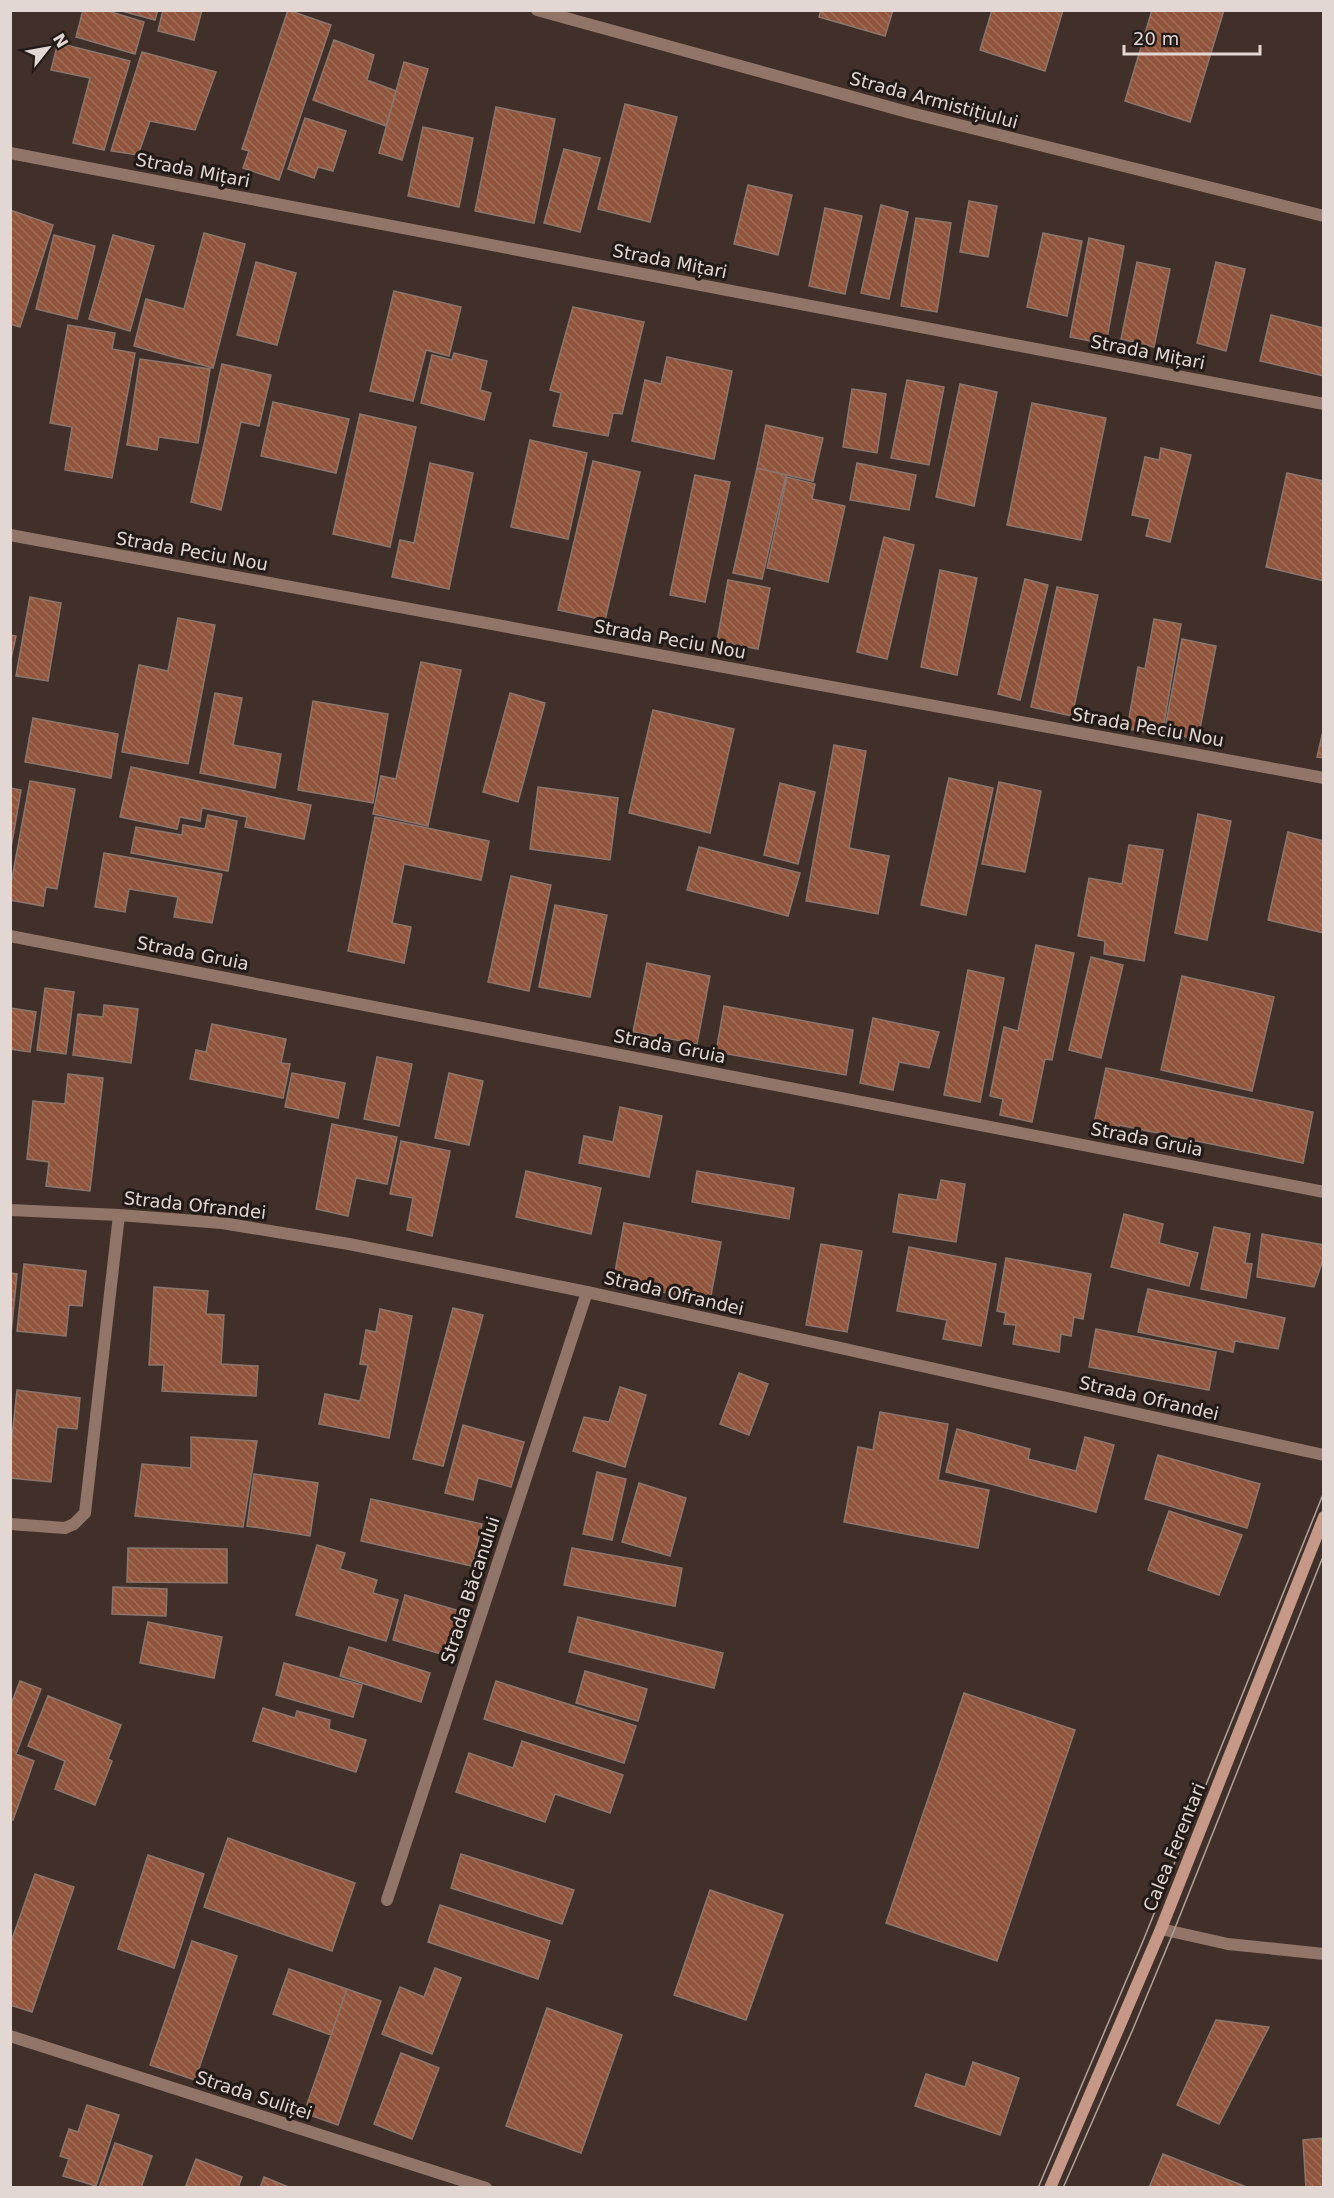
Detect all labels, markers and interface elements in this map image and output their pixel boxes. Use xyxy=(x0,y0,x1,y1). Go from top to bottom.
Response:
north arrow xyxy=(18,18,78,78)
scale bar xyxy=(1124,18,1260,56)
text: 20 m xyxy=(1133,28,1179,49)
text: N xyxy=(49,30,72,51)
street label: Strada Armistițiului xyxy=(848,67,1020,133)
street label: Strada Mițari xyxy=(134,149,252,191)
street label: Strada Mițari xyxy=(611,240,729,282)
street label: Strada Mițari xyxy=(1089,331,1207,373)
street label: Strada Peciu Nou xyxy=(114,527,270,575)
street label: Strada Peciu Nou xyxy=(592,615,748,663)
street label: Strada Peciu Nou xyxy=(1070,703,1226,751)
street label: Strada Gruia xyxy=(135,932,251,974)
street label: Strada Gruia xyxy=(612,1025,728,1067)
street label: Strada Gruia xyxy=(1089,1118,1205,1160)
street label: Strada Ofrandei xyxy=(123,1187,267,1223)
street label: Strada Ofrandei xyxy=(602,1267,746,1319)
street label: Strada Ofrandei xyxy=(1077,1372,1221,1424)
street label: Strada Băcanului xyxy=(436,1514,504,1666)
street label: Calea Ferentari xyxy=(1139,1780,1209,1914)
street label: Strada Suliței xyxy=(193,2066,315,2124)

